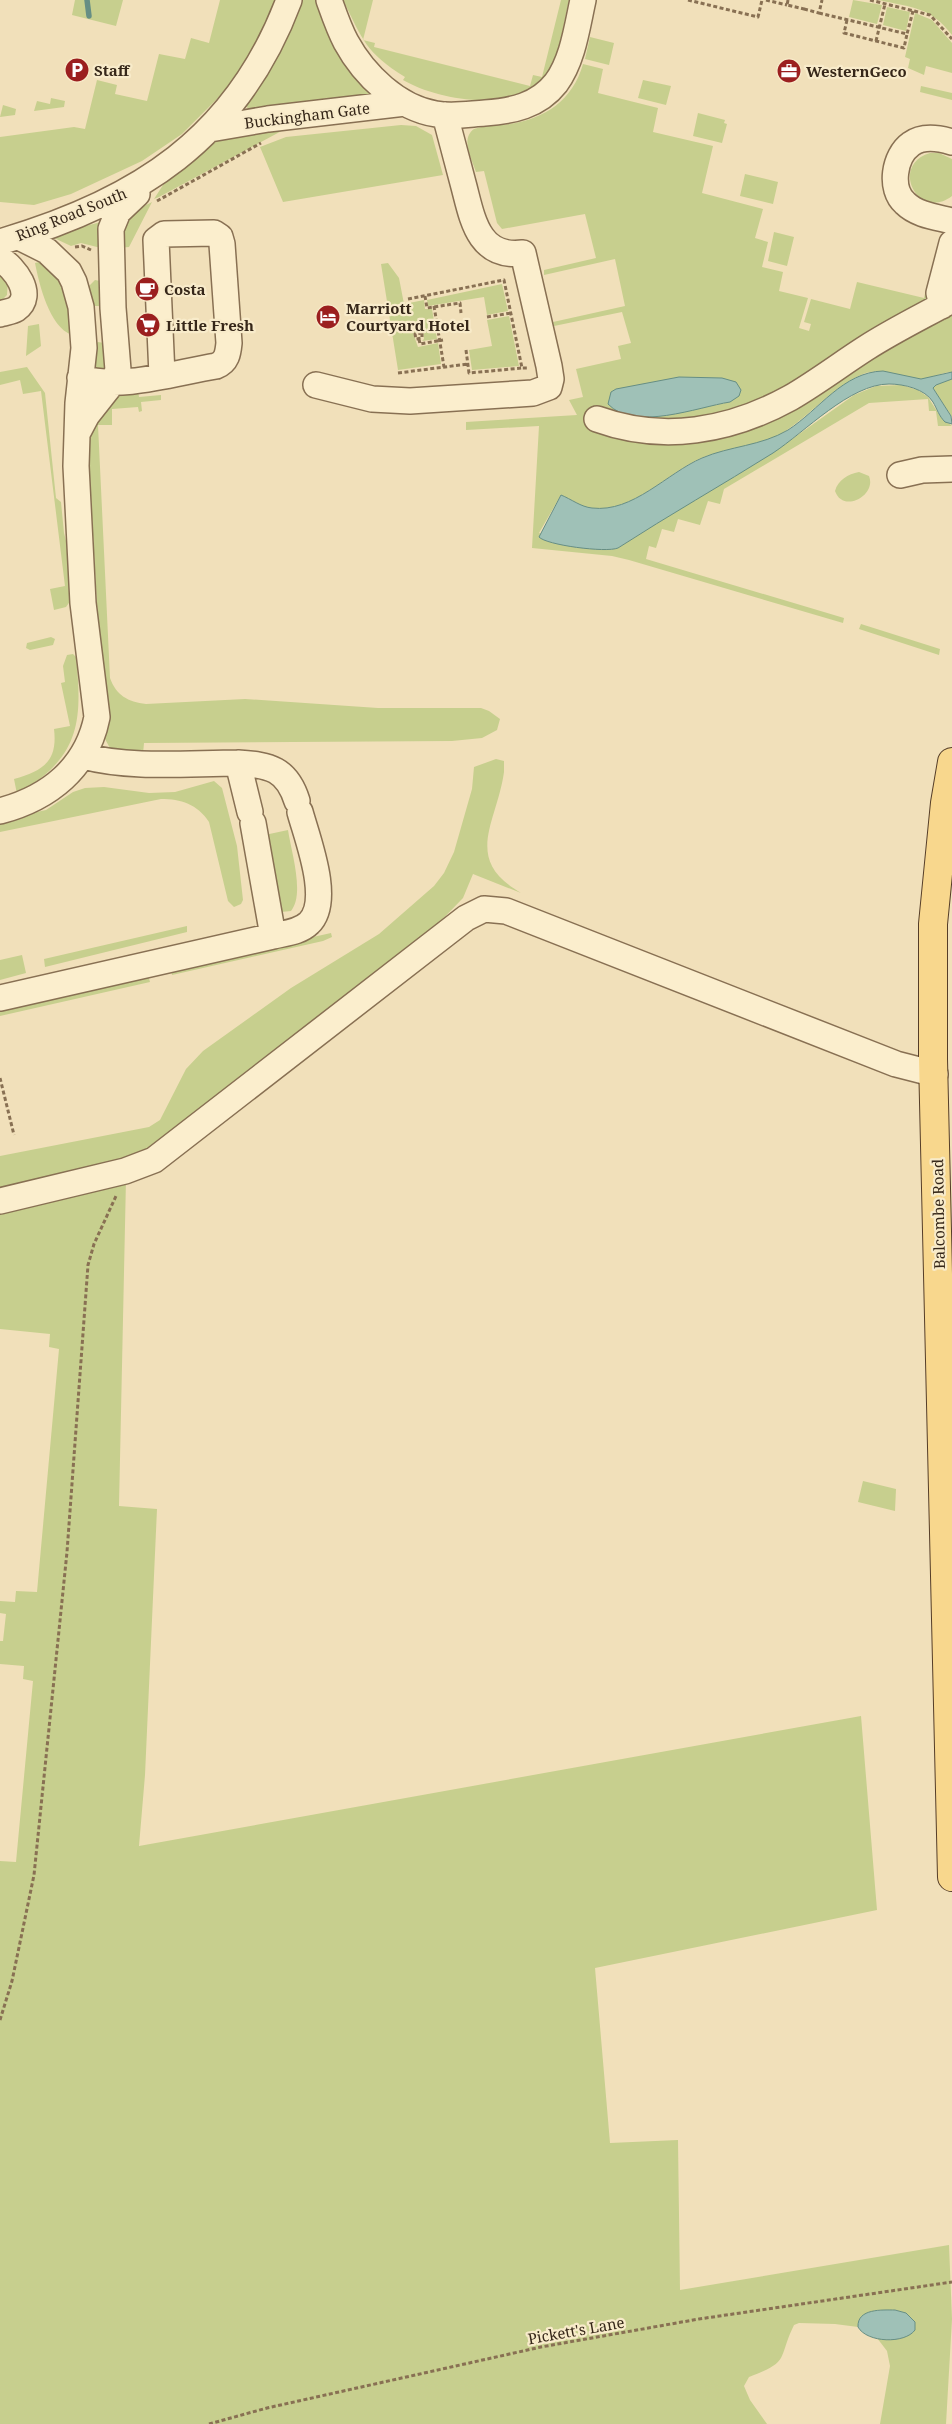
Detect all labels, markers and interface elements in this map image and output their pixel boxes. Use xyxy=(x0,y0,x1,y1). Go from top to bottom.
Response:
parking icon: Staff xyxy=(64,57,90,83)
office icon: WesternGeco xyxy=(776,58,802,84)
place label: Staff xyxy=(94,60,131,80)
place label: WesternGeco xyxy=(806,61,907,81)
street label: Buckingham Gate xyxy=(243,97,371,133)
street label: Ring Road South xyxy=(13,183,130,245)
cafe icon: Costa xyxy=(134,276,160,302)
place label: Costa xyxy=(164,279,206,299)
place label: Marriott Courtyard Hotel xyxy=(346,298,470,335)
hotel icon: Marriott Courtyard Hotel xyxy=(315,304,341,330)
supermarket icon: Little Fresh xyxy=(135,312,161,338)
place label: Little Fresh xyxy=(166,315,254,335)
street label: Balcombe Road xyxy=(927,1159,949,1269)
street label: Pickett's Lane xyxy=(526,2312,626,2348)

